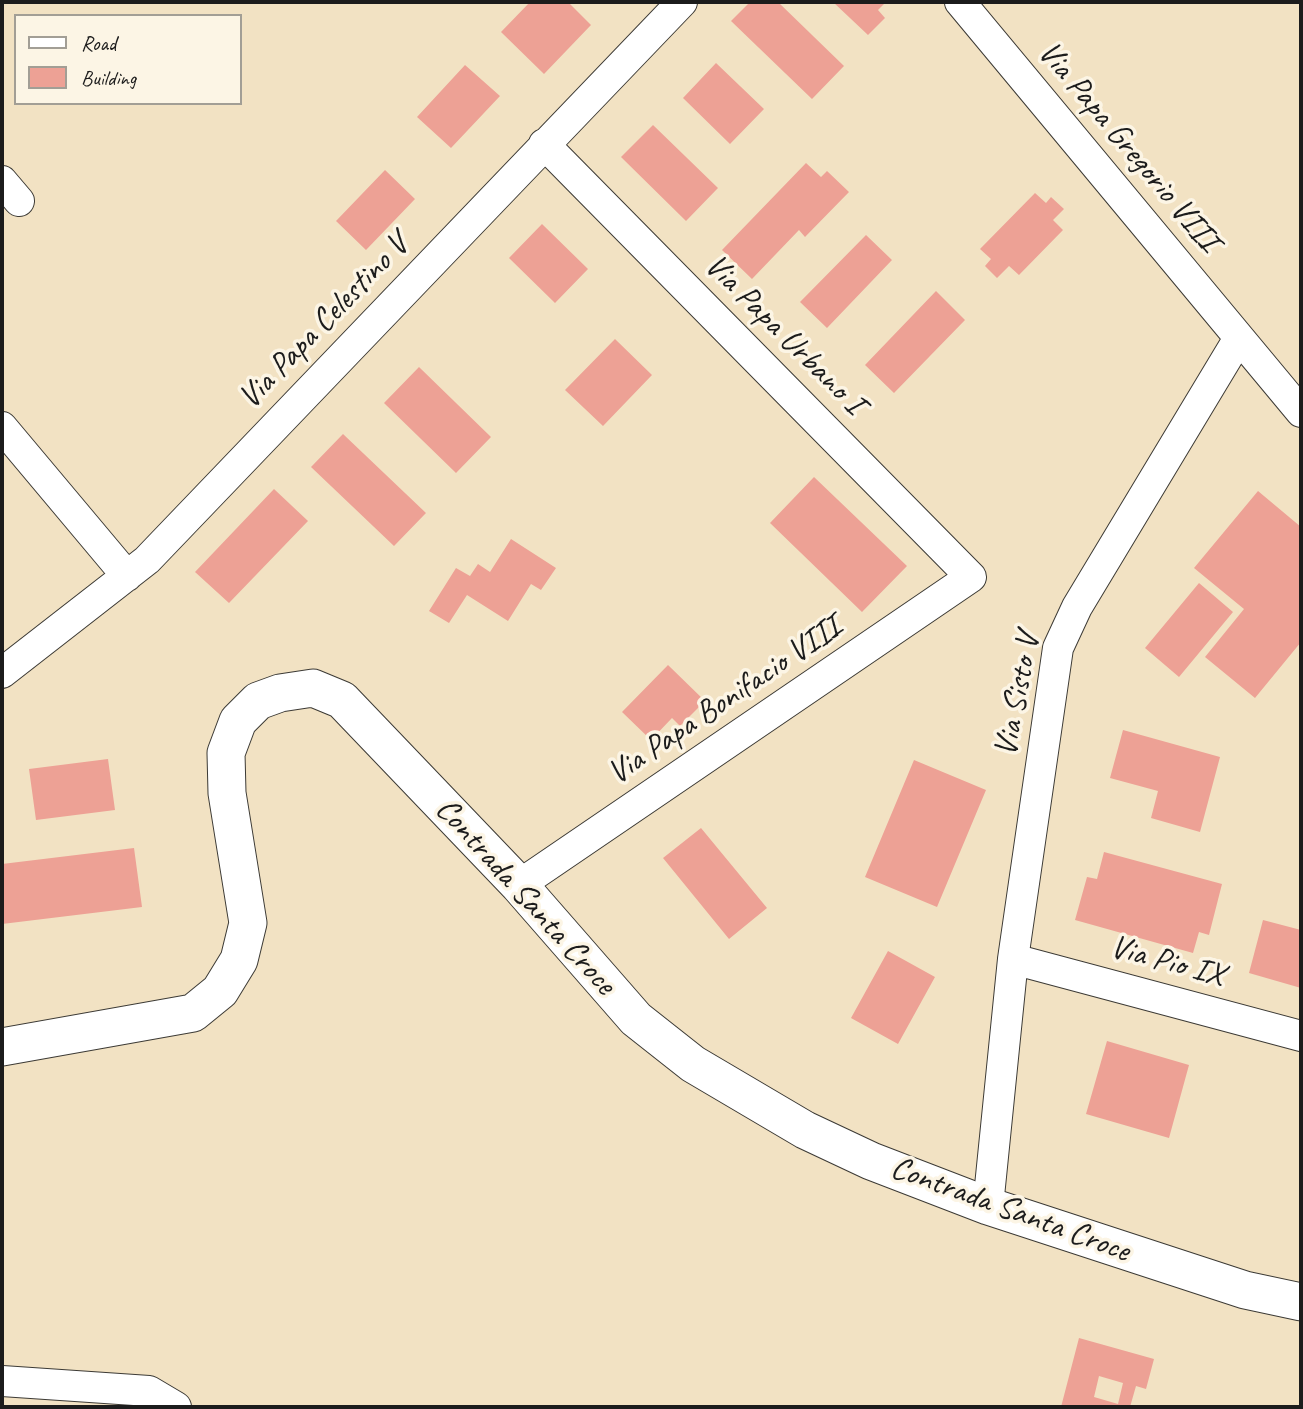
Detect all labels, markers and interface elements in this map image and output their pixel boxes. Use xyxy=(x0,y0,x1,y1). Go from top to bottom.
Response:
legend xyxy=(14,14,242,105)
text: Road xyxy=(81,30,116,56)
street label: Via Papa Gregorio VIII xyxy=(1029,34,1227,260)
text: Building xyxy=(81,65,136,91)
street label: Via Papa Celestino V xyxy=(231,226,417,418)
street label: Via Papa Urbano I xyxy=(696,247,872,423)
street label: Via Papa Bonifacio VIII xyxy=(601,608,849,794)
street label: Via Sisto V xyxy=(987,630,1049,760)
street label: Contrada Santa Croce xyxy=(426,790,624,1004)
street label: Via Pio IX xyxy=(1106,928,1228,996)
street label: Contrada Santa Croce xyxy=(885,1148,1135,1272)

